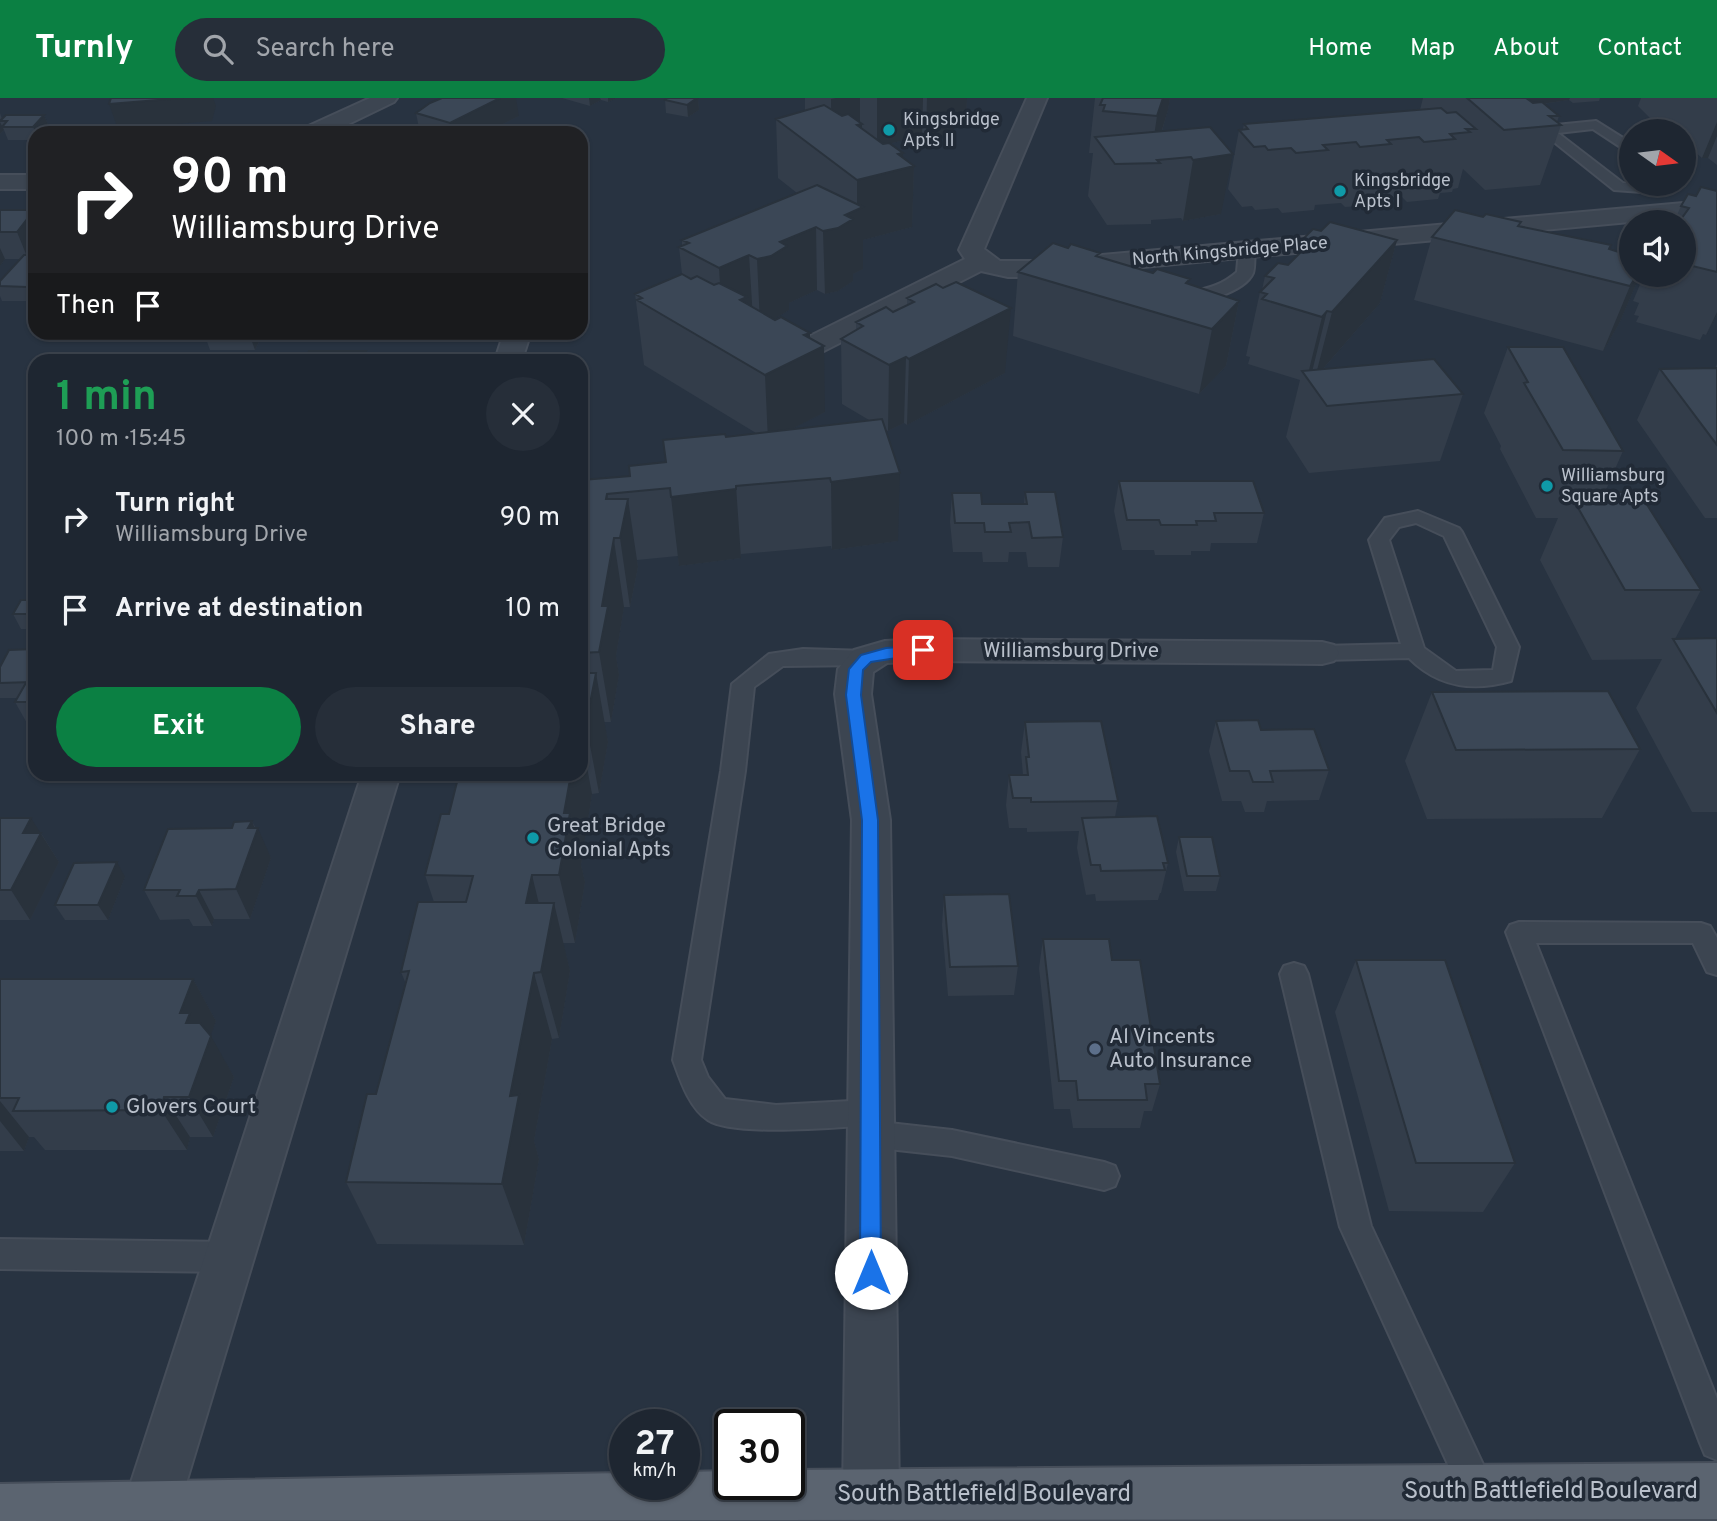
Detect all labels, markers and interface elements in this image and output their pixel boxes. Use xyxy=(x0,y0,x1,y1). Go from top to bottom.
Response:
search box xyxy=(175,18,665,81)
text: Turnly xyxy=(35,28,133,70)
icon: search xyxy=(199,30,237,68)
text: Search here xyxy=(255,33,394,66)
text: Home xyxy=(1308,34,1372,64)
text: Map xyxy=(1410,34,1455,64)
text: About xyxy=(1493,34,1559,64)
text: Contact xyxy=(1597,34,1682,64)
place label: Kingsbridge Apts II xyxy=(903,109,1000,153)
north arrow xyxy=(1619,119,1696,196)
map controls xyxy=(1619,119,1696,287)
marker: Kingsbridge Apts II xyxy=(881,122,897,138)
text: 90 m xyxy=(171,149,289,211)
icon: right xyxy=(56,154,147,245)
place label: Kingsbridge Apts I xyxy=(1354,170,1451,214)
marker: Kingsbridge Apts I xyxy=(1332,183,1348,199)
text: Williamsburg Drive xyxy=(171,210,439,250)
button: sound xyxy=(1619,210,1696,287)
street label: North Kingsbridge Place xyxy=(1131,232,1329,272)
icon: arrive xyxy=(129,287,167,325)
text: Then xyxy=(56,290,115,323)
text: 1 min xyxy=(56,372,157,425)
button: close xyxy=(486,377,560,451)
text: 100 m · 15:45 xyxy=(56,425,186,454)
place label: Williamsburg Square Apts xyxy=(1561,465,1665,509)
marker: Williamsburg Square Apts xyxy=(1539,478,1555,494)
text: Turn right xyxy=(115,488,235,521)
icon: right xyxy=(56,500,94,538)
text: 90 m xyxy=(500,502,560,535)
text: Williamsburg Drive xyxy=(115,521,308,550)
icon: arrive xyxy=(56,591,94,629)
text: Arrive at destination xyxy=(115,593,363,626)
text: 10 m xyxy=(505,593,560,626)
pin xyxy=(893,620,953,680)
icon: arrive xyxy=(904,631,942,669)
street label: Williamsburg Drive xyxy=(983,638,1159,665)
button: Exit xyxy=(56,687,301,767)
button: Share xyxy=(315,687,560,767)
place label: Great Bridge Colonial Apts xyxy=(547,813,671,864)
marker: Great Bridge Colonial Apts xyxy=(525,830,541,846)
place label: Al Vincents Auto Insurance xyxy=(1109,1024,1252,1075)
marker: Al Vincents Auto Insurance xyxy=(1087,1041,1103,1057)
place label: Glovers Court xyxy=(126,1094,256,1121)
marker: Glovers Court xyxy=(104,1099,120,1115)
position arrow xyxy=(834,1236,908,1310)
speed limit sign: 30 xyxy=(714,1409,805,1500)
text: 27 xyxy=(635,1423,674,1467)
text: km/h xyxy=(633,1460,676,1483)
street label: South Battlefield Boulevard xyxy=(1404,1477,1698,1507)
street label: South Battlefield Boulevard xyxy=(837,1480,1131,1510)

